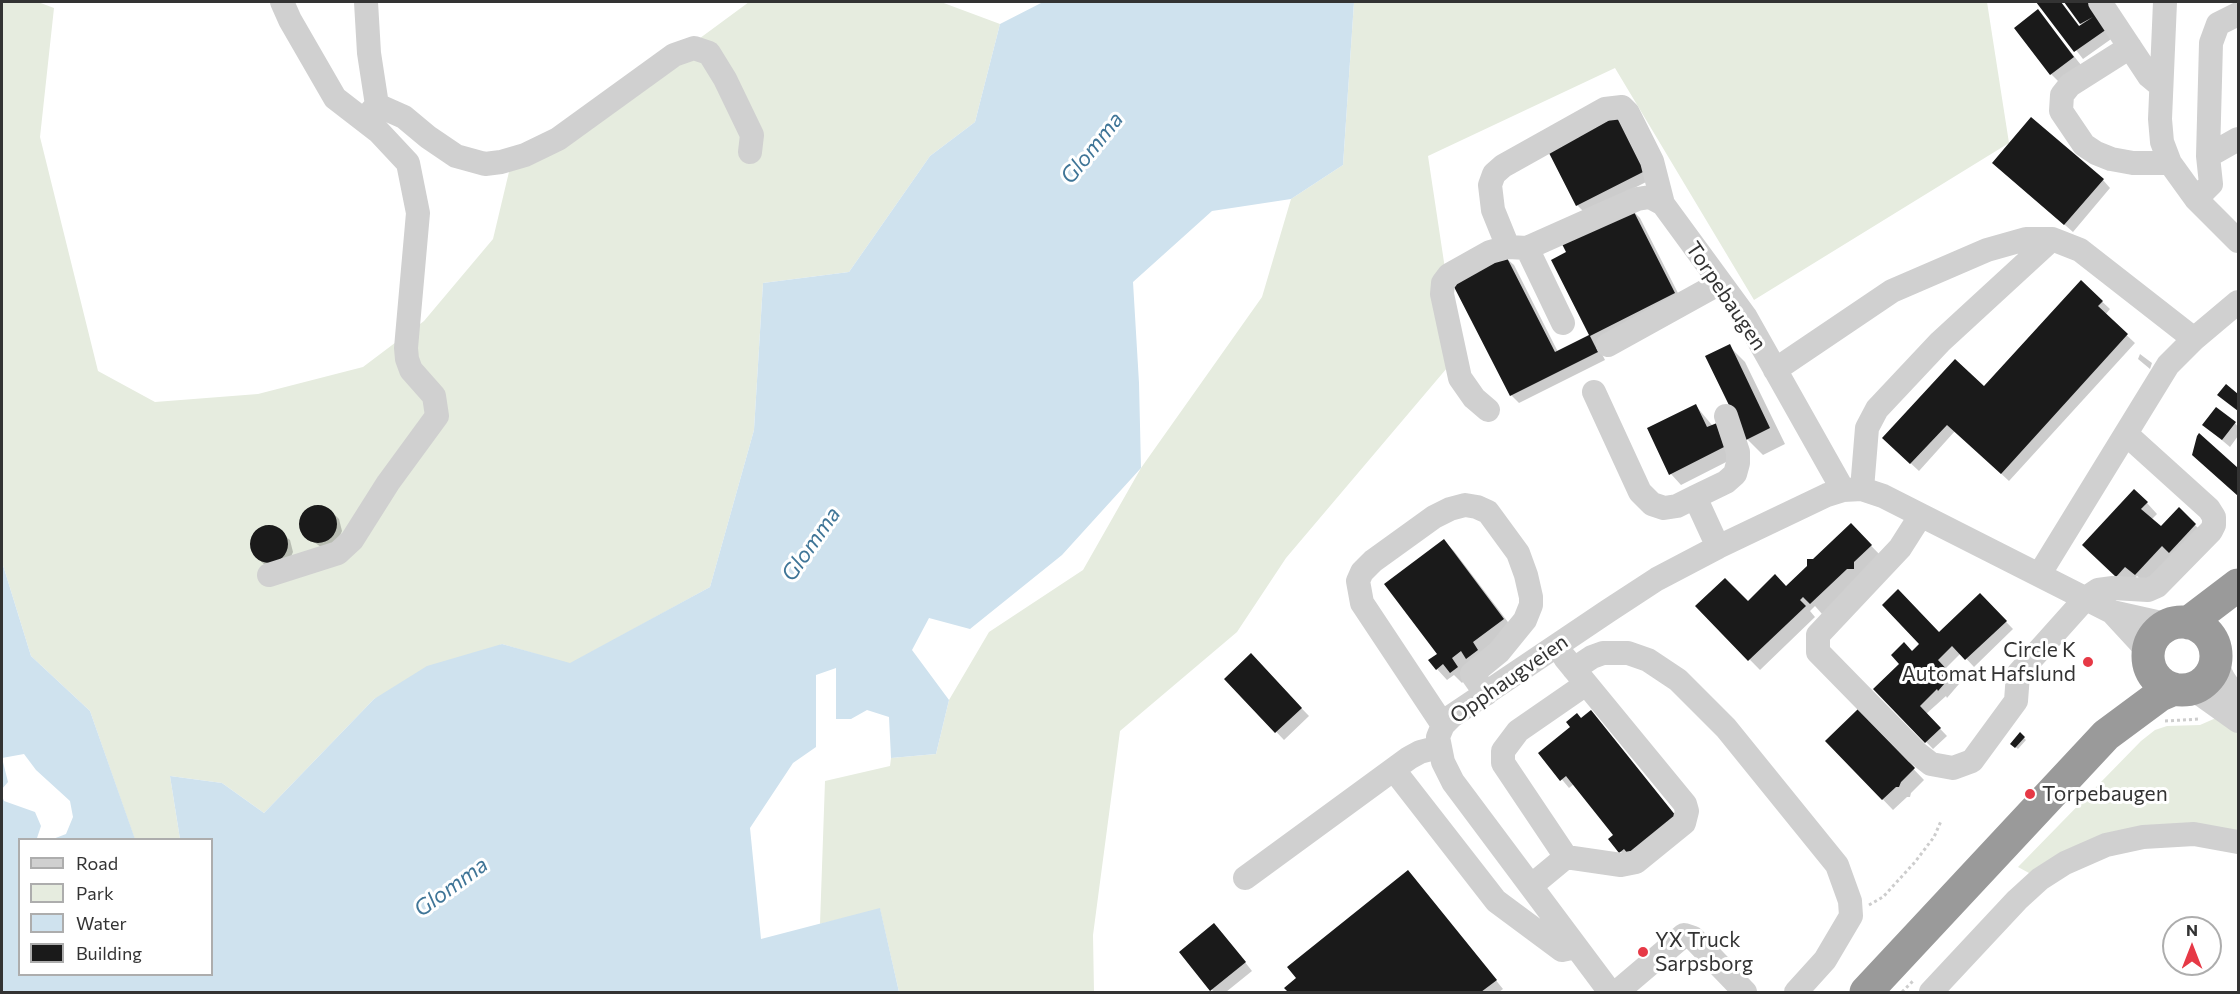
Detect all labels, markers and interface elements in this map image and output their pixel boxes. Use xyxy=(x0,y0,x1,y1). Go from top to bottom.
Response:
water label: Glomma xyxy=(1055,107,1129,189)
street label: Torpebaugen xyxy=(1680,237,1772,355)
water label: Glomma xyxy=(776,502,846,586)
street label: Opphaugveien xyxy=(1445,629,1573,729)
place label: Circle K Automat Hafslund xyxy=(1902,637,2076,687)
marker: Circle K Automat Hafslund xyxy=(2081,655,2095,669)
place label: Torpebaugen xyxy=(2042,781,2168,807)
marker: Torpebaugen xyxy=(2023,787,2037,801)
legend xyxy=(18,838,213,976)
water label: Glomma xyxy=(409,851,493,923)
text: Road xyxy=(76,852,118,874)
text: Park xyxy=(76,882,114,904)
text: Water xyxy=(76,912,127,934)
north arrow xyxy=(2162,916,2222,976)
text: N xyxy=(2186,920,2198,939)
place label: YX Truck Sarpsborg xyxy=(1655,927,1753,977)
text: Building xyxy=(76,942,142,964)
marker: YX Truck Sarpsborg xyxy=(1636,945,1650,959)

